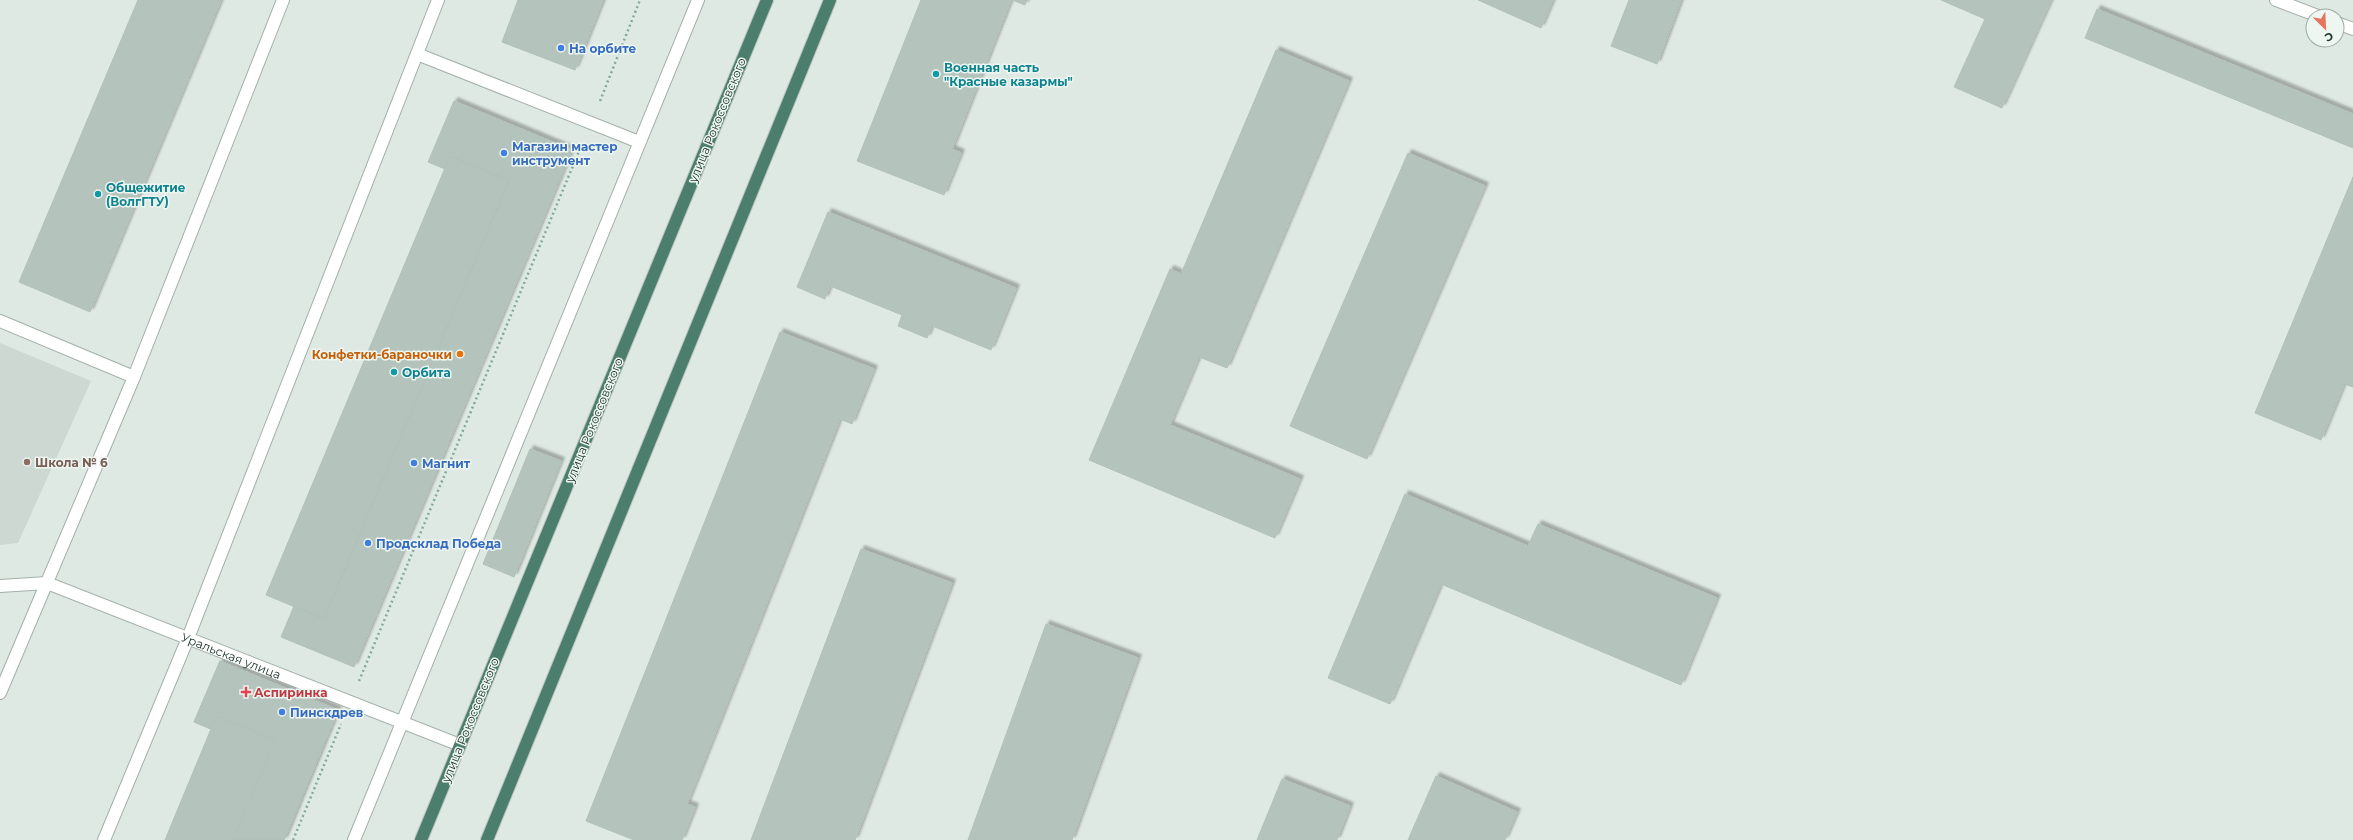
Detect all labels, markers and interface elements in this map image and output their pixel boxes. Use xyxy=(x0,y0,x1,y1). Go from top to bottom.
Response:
north arrow xyxy=(2305,8,2345,48)
text: С xyxy=(2323,29,2336,45)
place label: На орбите xyxy=(569,41,636,56)
marker: На орбите xyxy=(556,43,566,53)
street label: улица Рокоссовского xyxy=(685,55,749,186)
place label: Военная часть "Красные казармы" xyxy=(944,60,1073,89)
marker: Военная часть "Красные казармы" xyxy=(931,69,941,79)
place label: Магазин мастер инструмент xyxy=(512,139,618,168)
marker: Магазин мастер инструмент xyxy=(499,148,509,158)
place label: Общежитие (ВолгГТУ) xyxy=(106,180,186,209)
marker: Общежитие (ВолгГТУ) xyxy=(93,189,103,199)
place label: Конфетки-бараночки xyxy=(312,347,452,362)
marker: Конфетки-бараночки xyxy=(455,349,465,359)
street label: улица Рокоссовского xyxy=(562,355,626,486)
place label: Орбита xyxy=(402,365,451,380)
marker: Орбита xyxy=(389,367,399,377)
place label: Школа № 6 xyxy=(35,455,108,470)
place label: Магнит xyxy=(422,456,471,471)
marker: Школа № 6 xyxy=(22,457,32,467)
marker: Магнит xyxy=(409,458,419,468)
place label: Продсклад Победа xyxy=(376,536,501,551)
marker: Продсклад Победа xyxy=(363,538,373,548)
street label: Уральская улица xyxy=(179,629,283,682)
street label: улица Рокоссовского xyxy=(438,655,502,786)
place label: Аспиринка xyxy=(254,685,327,700)
marker: Аспиринка xyxy=(241,687,251,697)
place label: Пинскдрев xyxy=(290,705,363,720)
marker: Пинскдрев xyxy=(277,707,287,717)

